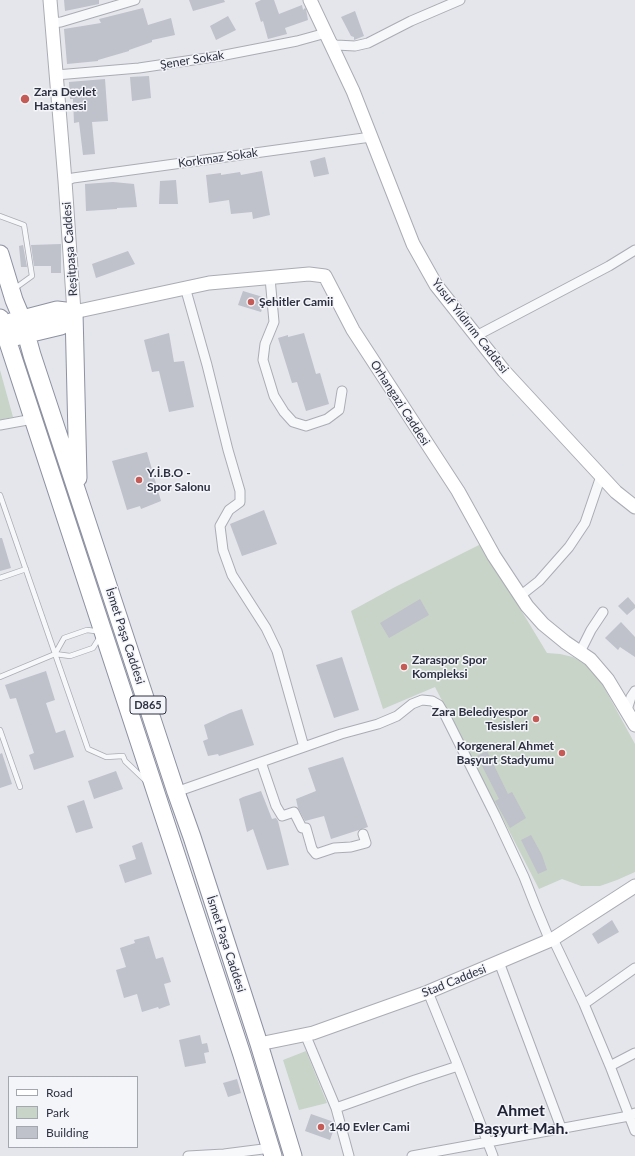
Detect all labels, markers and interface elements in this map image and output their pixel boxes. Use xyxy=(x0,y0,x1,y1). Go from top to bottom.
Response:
street label: Şener Sokak xyxy=(159,48,225,72)
place label: Zara Devlet Hastanesi xyxy=(34,85,96,113)
marker: Zara Devlet Hastanesi xyxy=(19,93,31,105)
street label: Korkmaz Sokak xyxy=(177,145,259,171)
street label: Reşitpaşa Caddesi xyxy=(60,201,80,297)
street label: Yusuf Yıldırım Caddesi xyxy=(429,276,511,376)
place label: Şehitler Camii xyxy=(259,295,333,309)
marker: Şehitler Camii xyxy=(246,297,256,307)
street label: Orhangazi Caddesi xyxy=(367,358,433,448)
place label: Y.İ.B.O - Spor Salonu xyxy=(147,466,211,494)
marker: Y.İ.B.O - Spor Salonu xyxy=(134,475,144,485)
street label: İsmet Paşa Caddesi xyxy=(103,586,147,686)
place label: Zaraspor Spor Kompleksi xyxy=(412,653,487,681)
marker: Zaraspor Spor Kompleksi xyxy=(399,662,409,672)
road number: D865 xyxy=(130,696,166,714)
place label: Zara Belediyespor Tesisleri xyxy=(432,705,528,733)
marker: Zara Belediyespor Tesisleri xyxy=(531,714,541,724)
place label: Korgeneral Ahmet Başyurt Stadyumu xyxy=(456,739,554,767)
marker: Korgeneral Ahmet Başyurt Stadyumu xyxy=(557,748,567,758)
street label: İsmet Paşa Caddesi xyxy=(204,894,248,994)
street label: Stad Caddesi xyxy=(420,962,488,1000)
legend xyxy=(8,1076,138,1148)
text: Road xyxy=(46,1085,73,1100)
district label: Ahmet Başyurt Mah. xyxy=(474,1101,568,1139)
text: Park xyxy=(46,1105,69,1120)
place label: 140 Evler Cami xyxy=(329,1120,410,1134)
marker: 140 Evler Cami xyxy=(316,1122,326,1132)
text: Building xyxy=(46,1125,89,1140)

